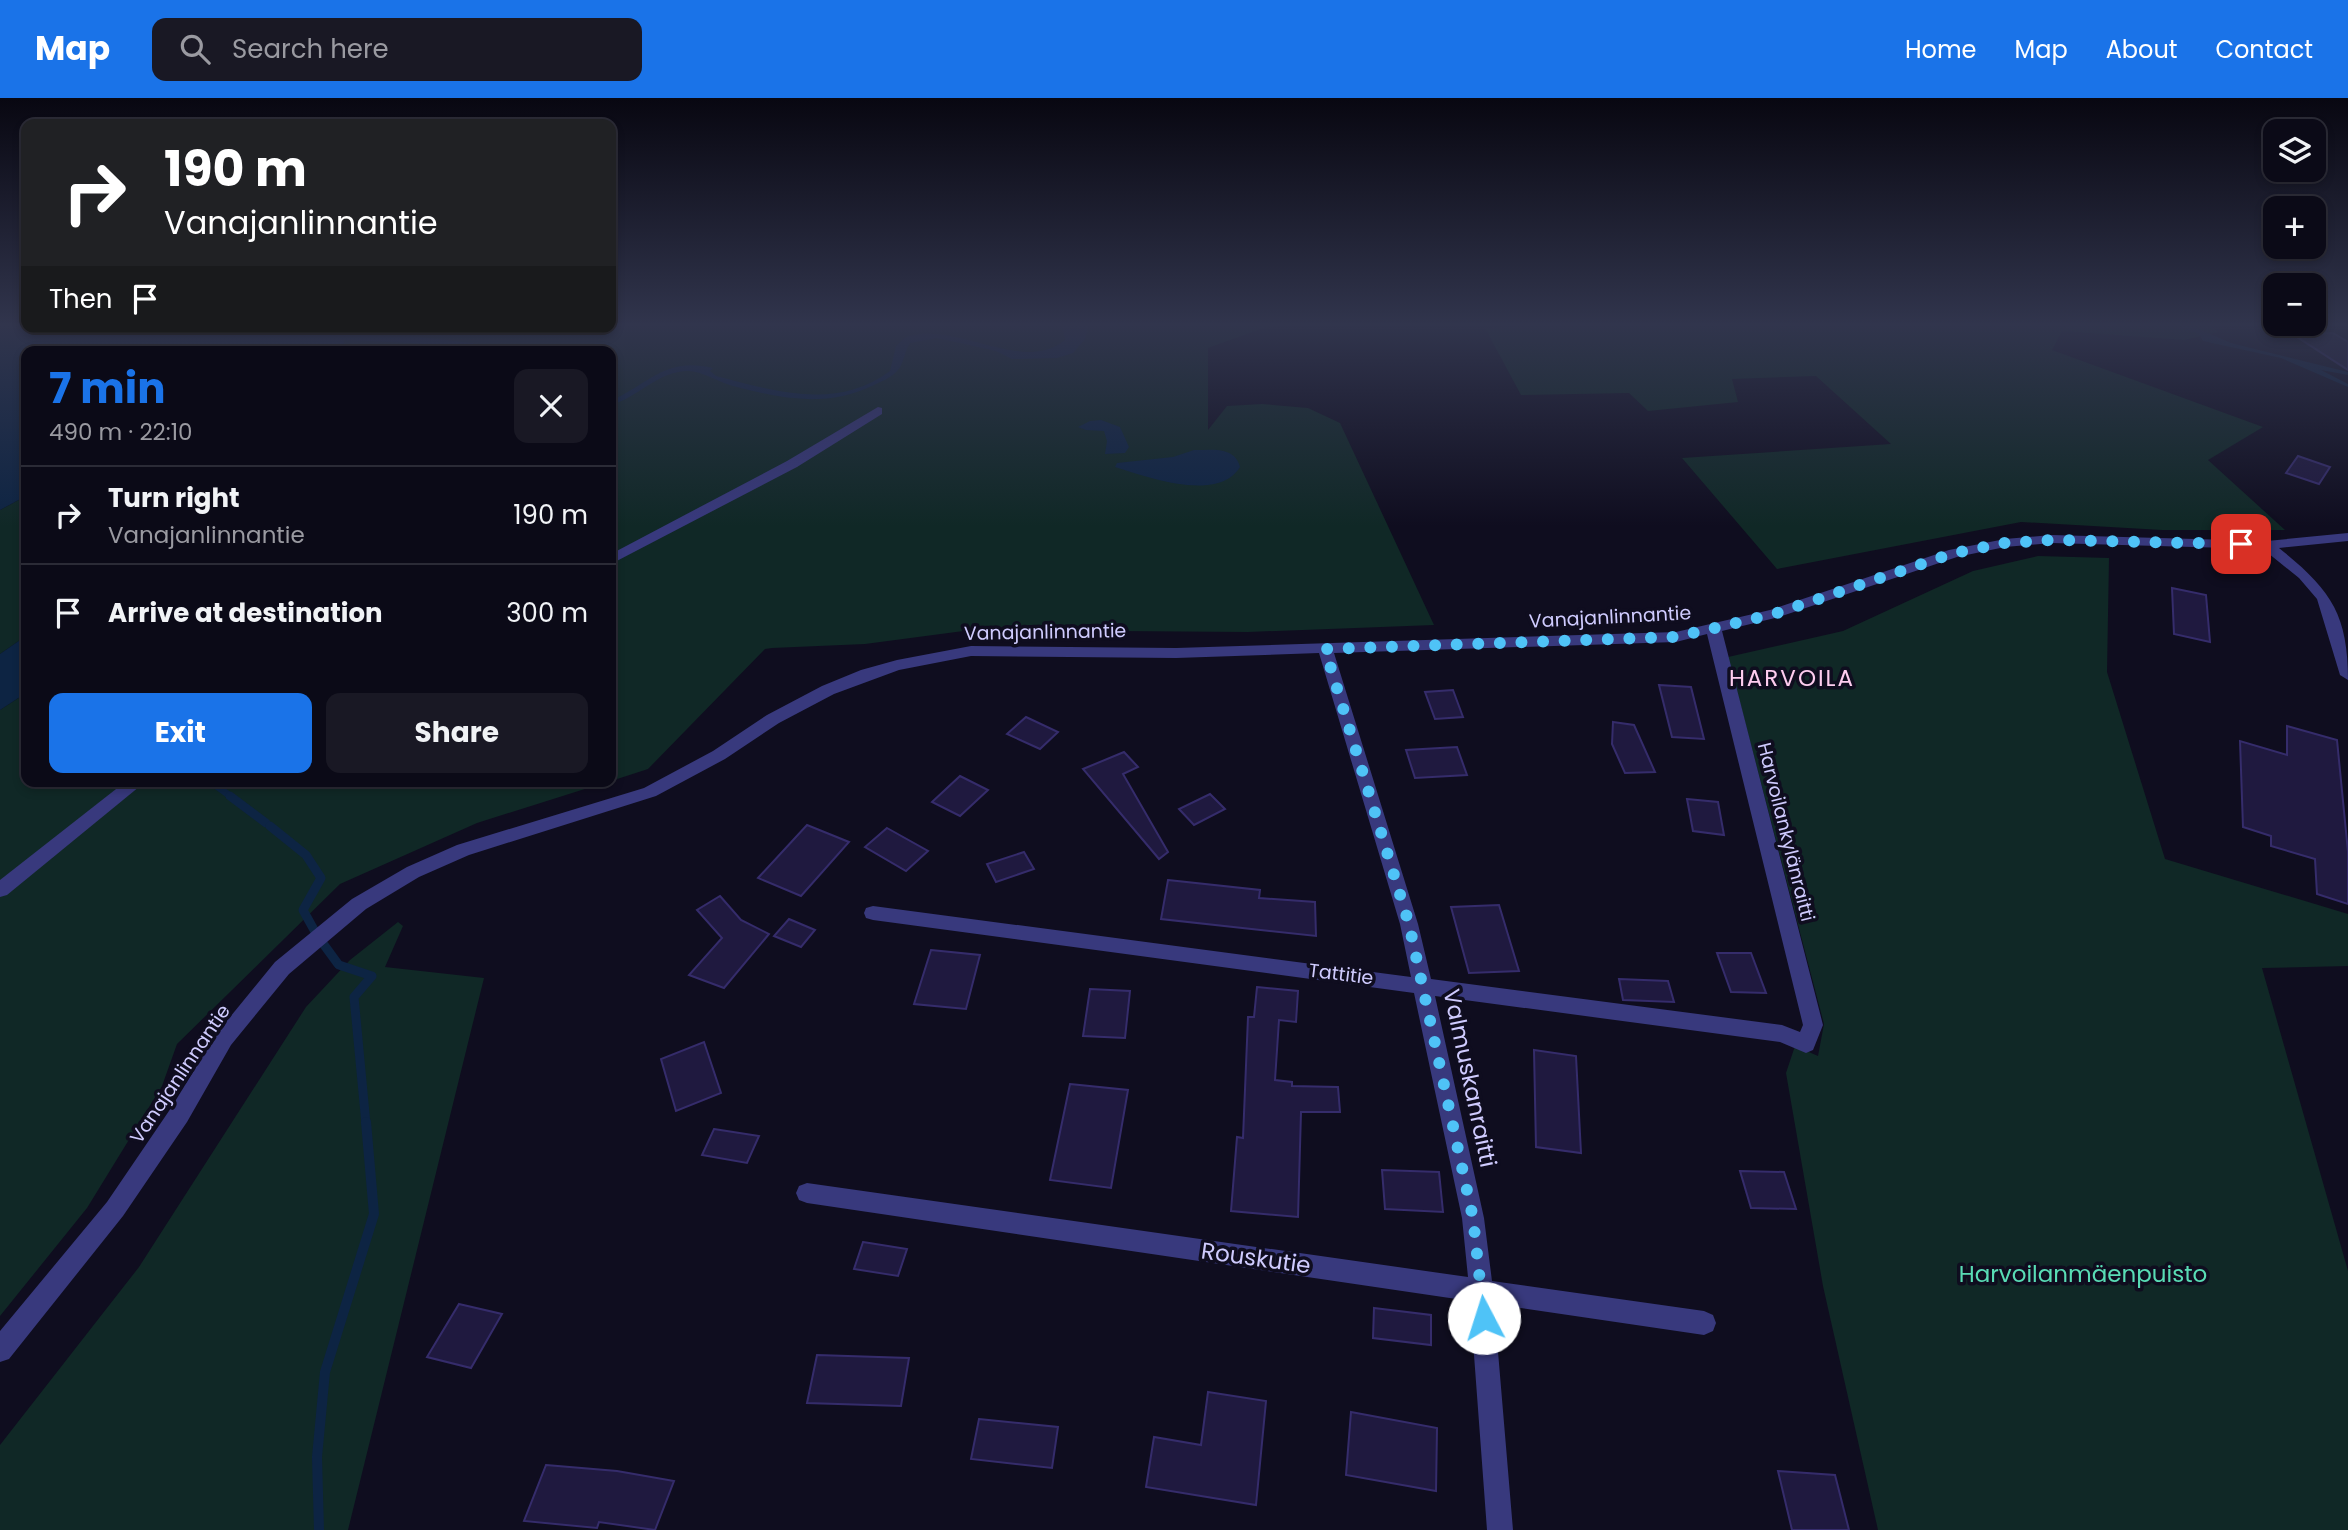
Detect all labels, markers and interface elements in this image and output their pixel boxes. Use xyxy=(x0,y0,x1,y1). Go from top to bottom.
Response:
search box xyxy=(152,18,642,81)
text: Map xyxy=(35,25,110,72)
icon: search xyxy=(176,30,214,68)
text: Search here xyxy=(232,31,389,67)
text: Home xyxy=(1905,33,1977,66)
text: Map xyxy=(2015,33,2068,66)
text: About xyxy=(2106,33,2177,66)
text: Contact xyxy=(2215,33,2313,66)
map controls xyxy=(2263,119,2326,336)
button: layers xyxy=(2263,119,2326,182)
text: 190 m xyxy=(164,135,307,203)
icon: right xyxy=(49,147,140,238)
button: + xyxy=(2263,196,2326,259)
text: Vanajanlinnantie xyxy=(164,200,438,245)
button: − xyxy=(2263,273,2326,336)
icon: arrive xyxy=(126,280,164,318)
text: Then xyxy=(49,281,112,317)
text: 7 min xyxy=(49,359,166,418)
button: close xyxy=(514,369,588,443)
text: 490 m · 22:10 xyxy=(49,416,193,448)
text: Turn right xyxy=(108,480,240,516)
icon: right xyxy=(49,496,87,534)
text: 190 m xyxy=(513,497,588,533)
pin xyxy=(2211,514,2271,574)
text: Vanajanlinnantie xyxy=(108,519,305,551)
icon: arrive xyxy=(2222,525,2260,563)
icon: arrive xyxy=(49,594,87,632)
text: Arrive at destination xyxy=(108,595,383,631)
text: 300 m xyxy=(506,595,588,631)
street label: Vanajanlinnantie xyxy=(1528,599,1692,635)
street label: Vanajanlinnantie xyxy=(964,617,1126,647)
district label: HARVOILA xyxy=(1729,662,1855,694)
button: Exit xyxy=(49,693,312,773)
button: Share xyxy=(326,693,588,773)
street label: Harvoilankylänraitti xyxy=(1751,740,1821,924)
street label: Tattitie xyxy=(1307,957,1375,991)
street label: Valmuskanraitti xyxy=(1435,986,1505,1170)
street label: Vanajanlinnantie xyxy=(123,999,237,1149)
street label: Rouskutie xyxy=(1199,1234,1313,1282)
park label: Harvoilanmäenpuisto xyxy=(1959,1258,2207,1290)
position arrow xyxy=(1447,1281,1521,1355)

